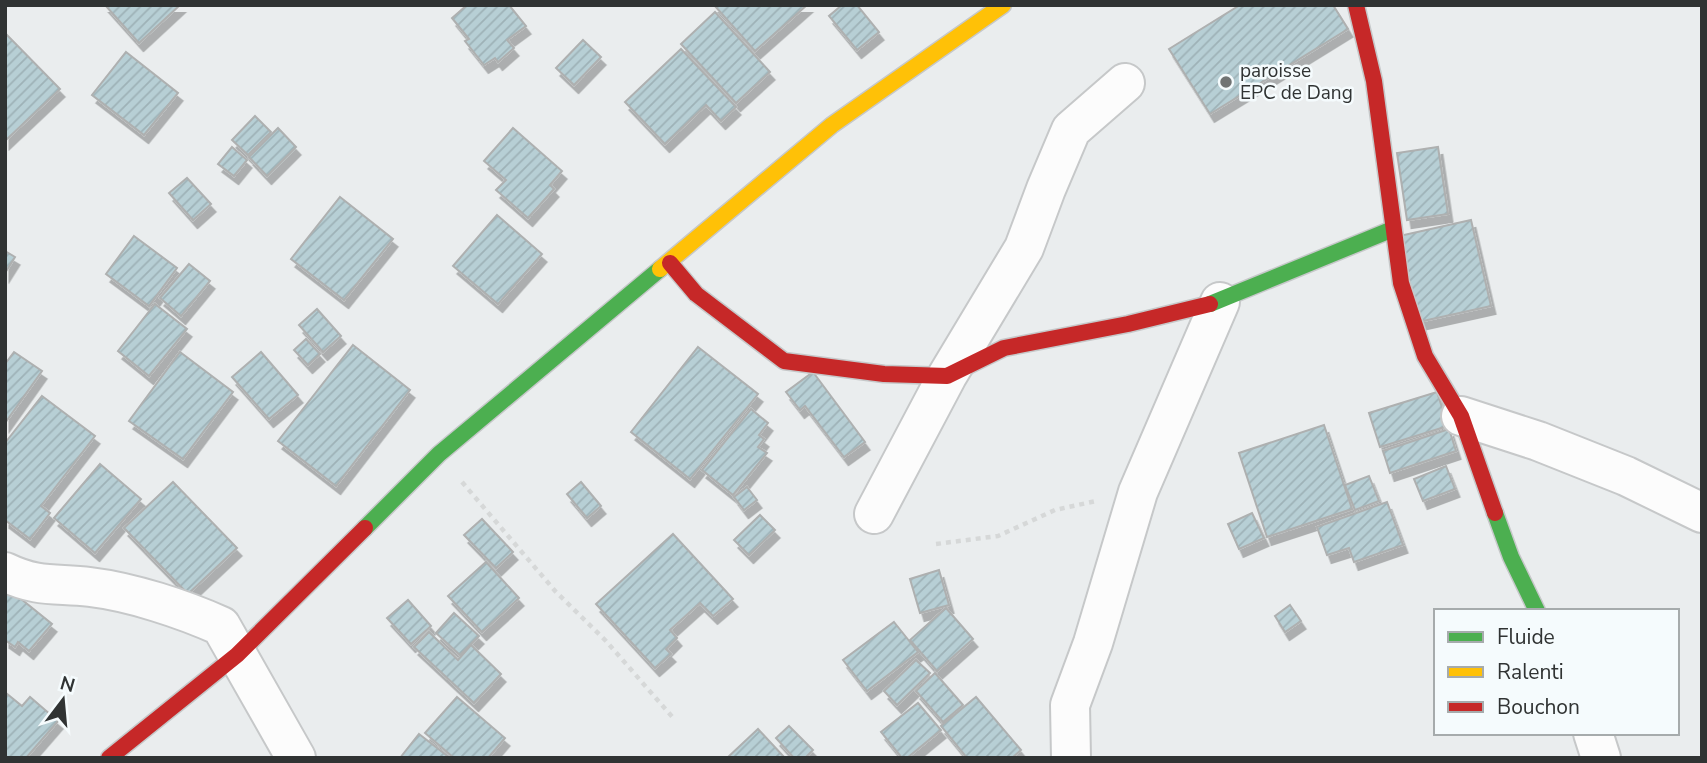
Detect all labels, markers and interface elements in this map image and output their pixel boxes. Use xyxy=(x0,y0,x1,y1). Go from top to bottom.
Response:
place label: paroisse EPC de Dang xyxy=(1240,58,1353,106)
marker: paroisse EPC de Dang xyxy=(1218,74,1234,90)
legend xyxy=(1434,609,1679,735)
text: Fluide xyxy=(1497,623,1555,651)
text: Ralenti xyxy=(1497,658,1564,686)
north arrow xyxy=(28,665,98,735)
text: N xyxy=(57,670,78,699)
text: Bouchon xyxy=(1497,693,1580,721)

